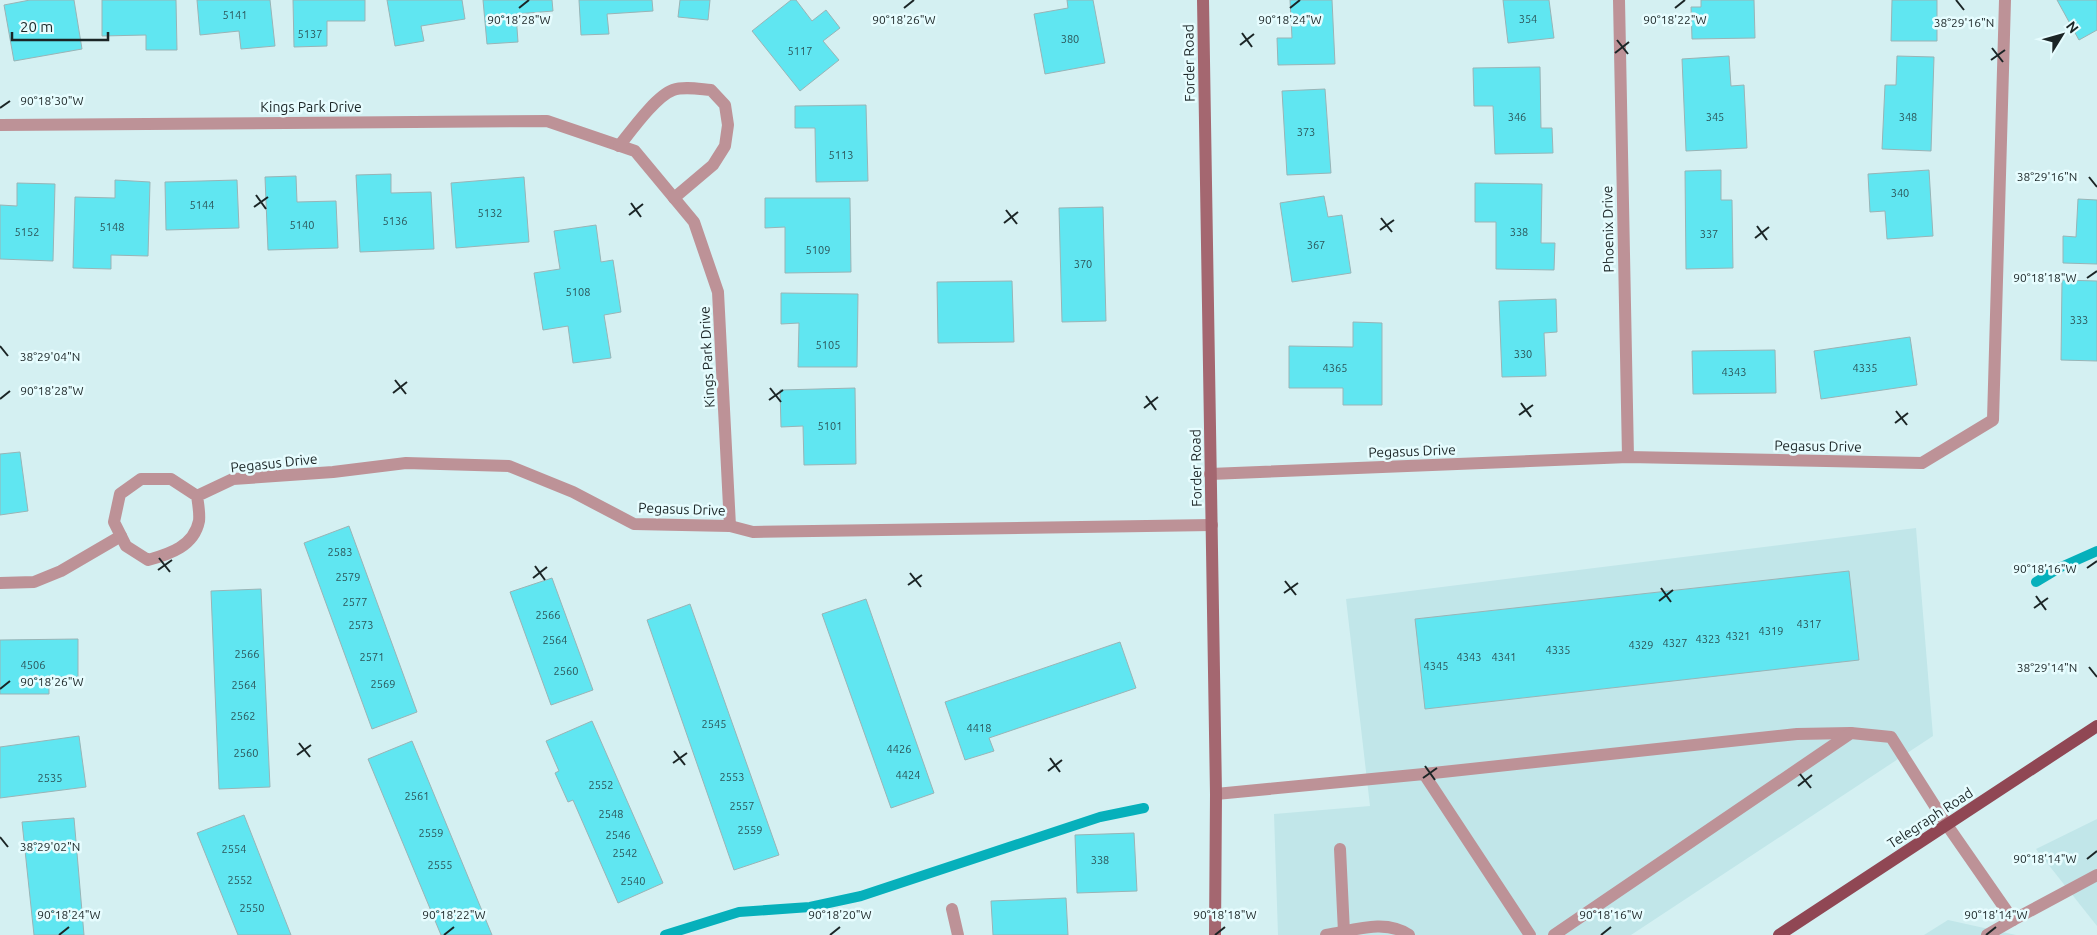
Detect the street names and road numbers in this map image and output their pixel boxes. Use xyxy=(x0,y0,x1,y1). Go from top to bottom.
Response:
street label: Forder Road xyxy=(1180,24,1198,102)
street label: Kings Park Drive xyxy=(260,99,362,115)
street label: Phoenix Drive xyxy=(1599,185,1617,273)
street label: Kings Park Drive xyxy=(696,306,718,408)
street label: Forder Road xyxy=(1187,429,1205,507)
street label: Pegasus Drive xyxy=(1774,437,1862,455)
street label: Pegasus Drive xyxy=(1368,441,1456,461)
street label: Pegasus Drive xyxy=(230,450,318,476)
street label: Pegasus Drive xyxy=(638,499,726,519)
street label: Telegraph Road xyxy=(1884,784,1976,852)

